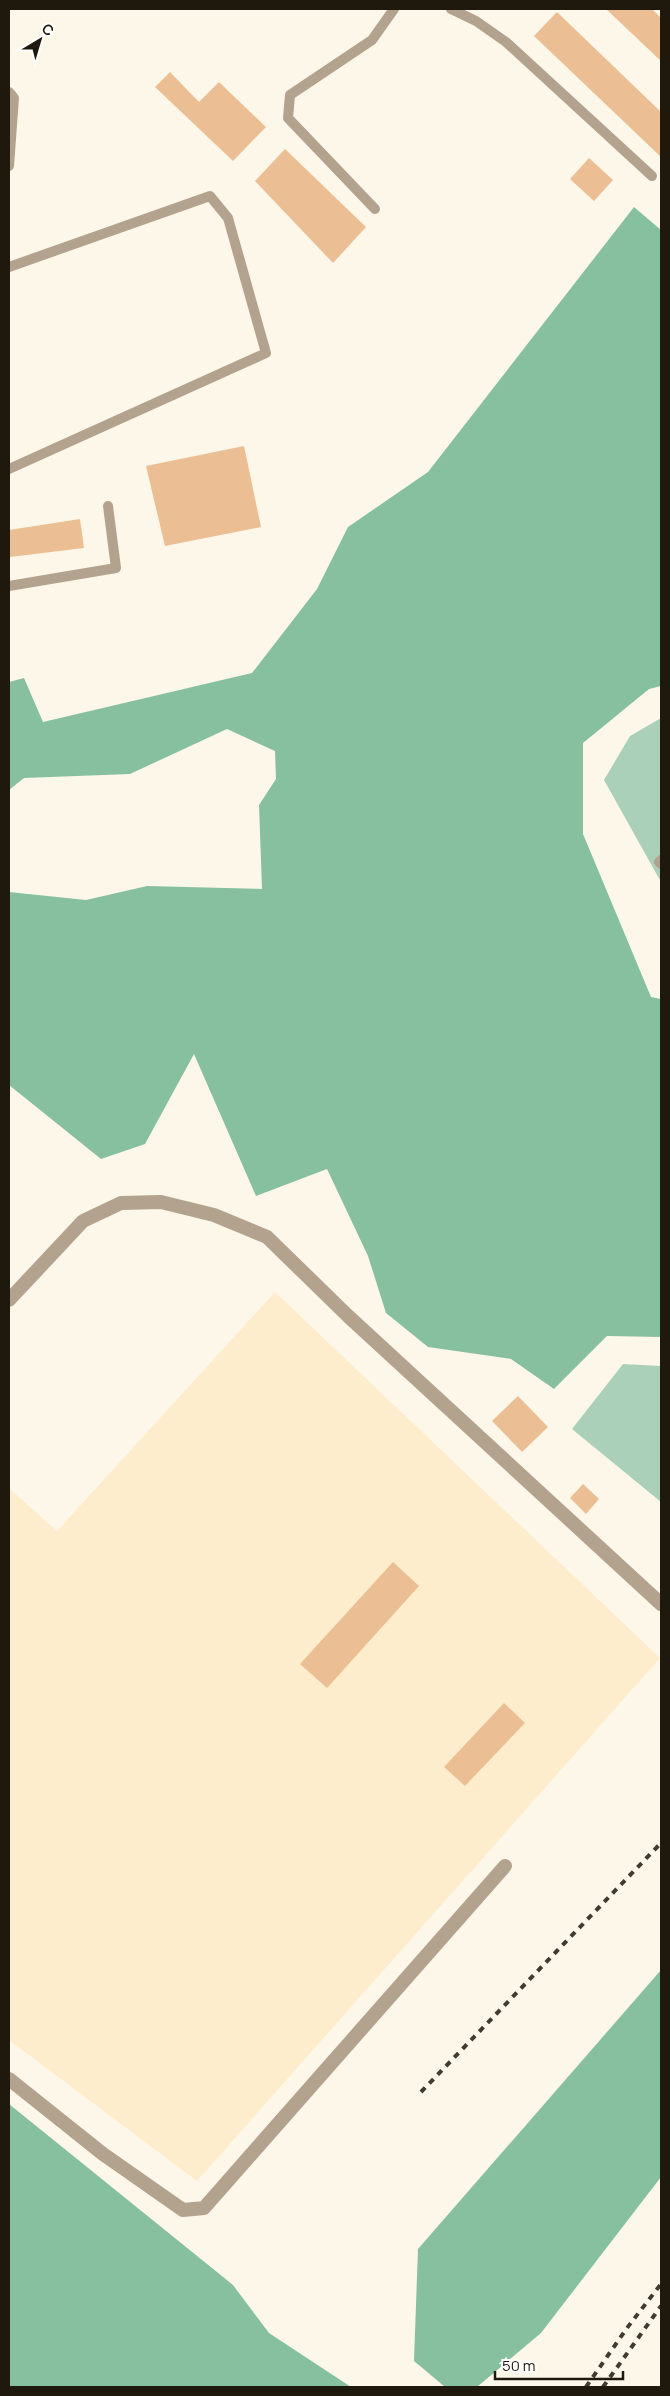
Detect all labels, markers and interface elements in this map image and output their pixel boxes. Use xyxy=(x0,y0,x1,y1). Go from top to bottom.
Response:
north arrow xyxy=(15,15,65,65)
text: С xyxy=(38,19,58,40)
scale bar xyxy=(495,2348,622,2380)
text: 50 m xyxy=(502,2355,536,2376)

